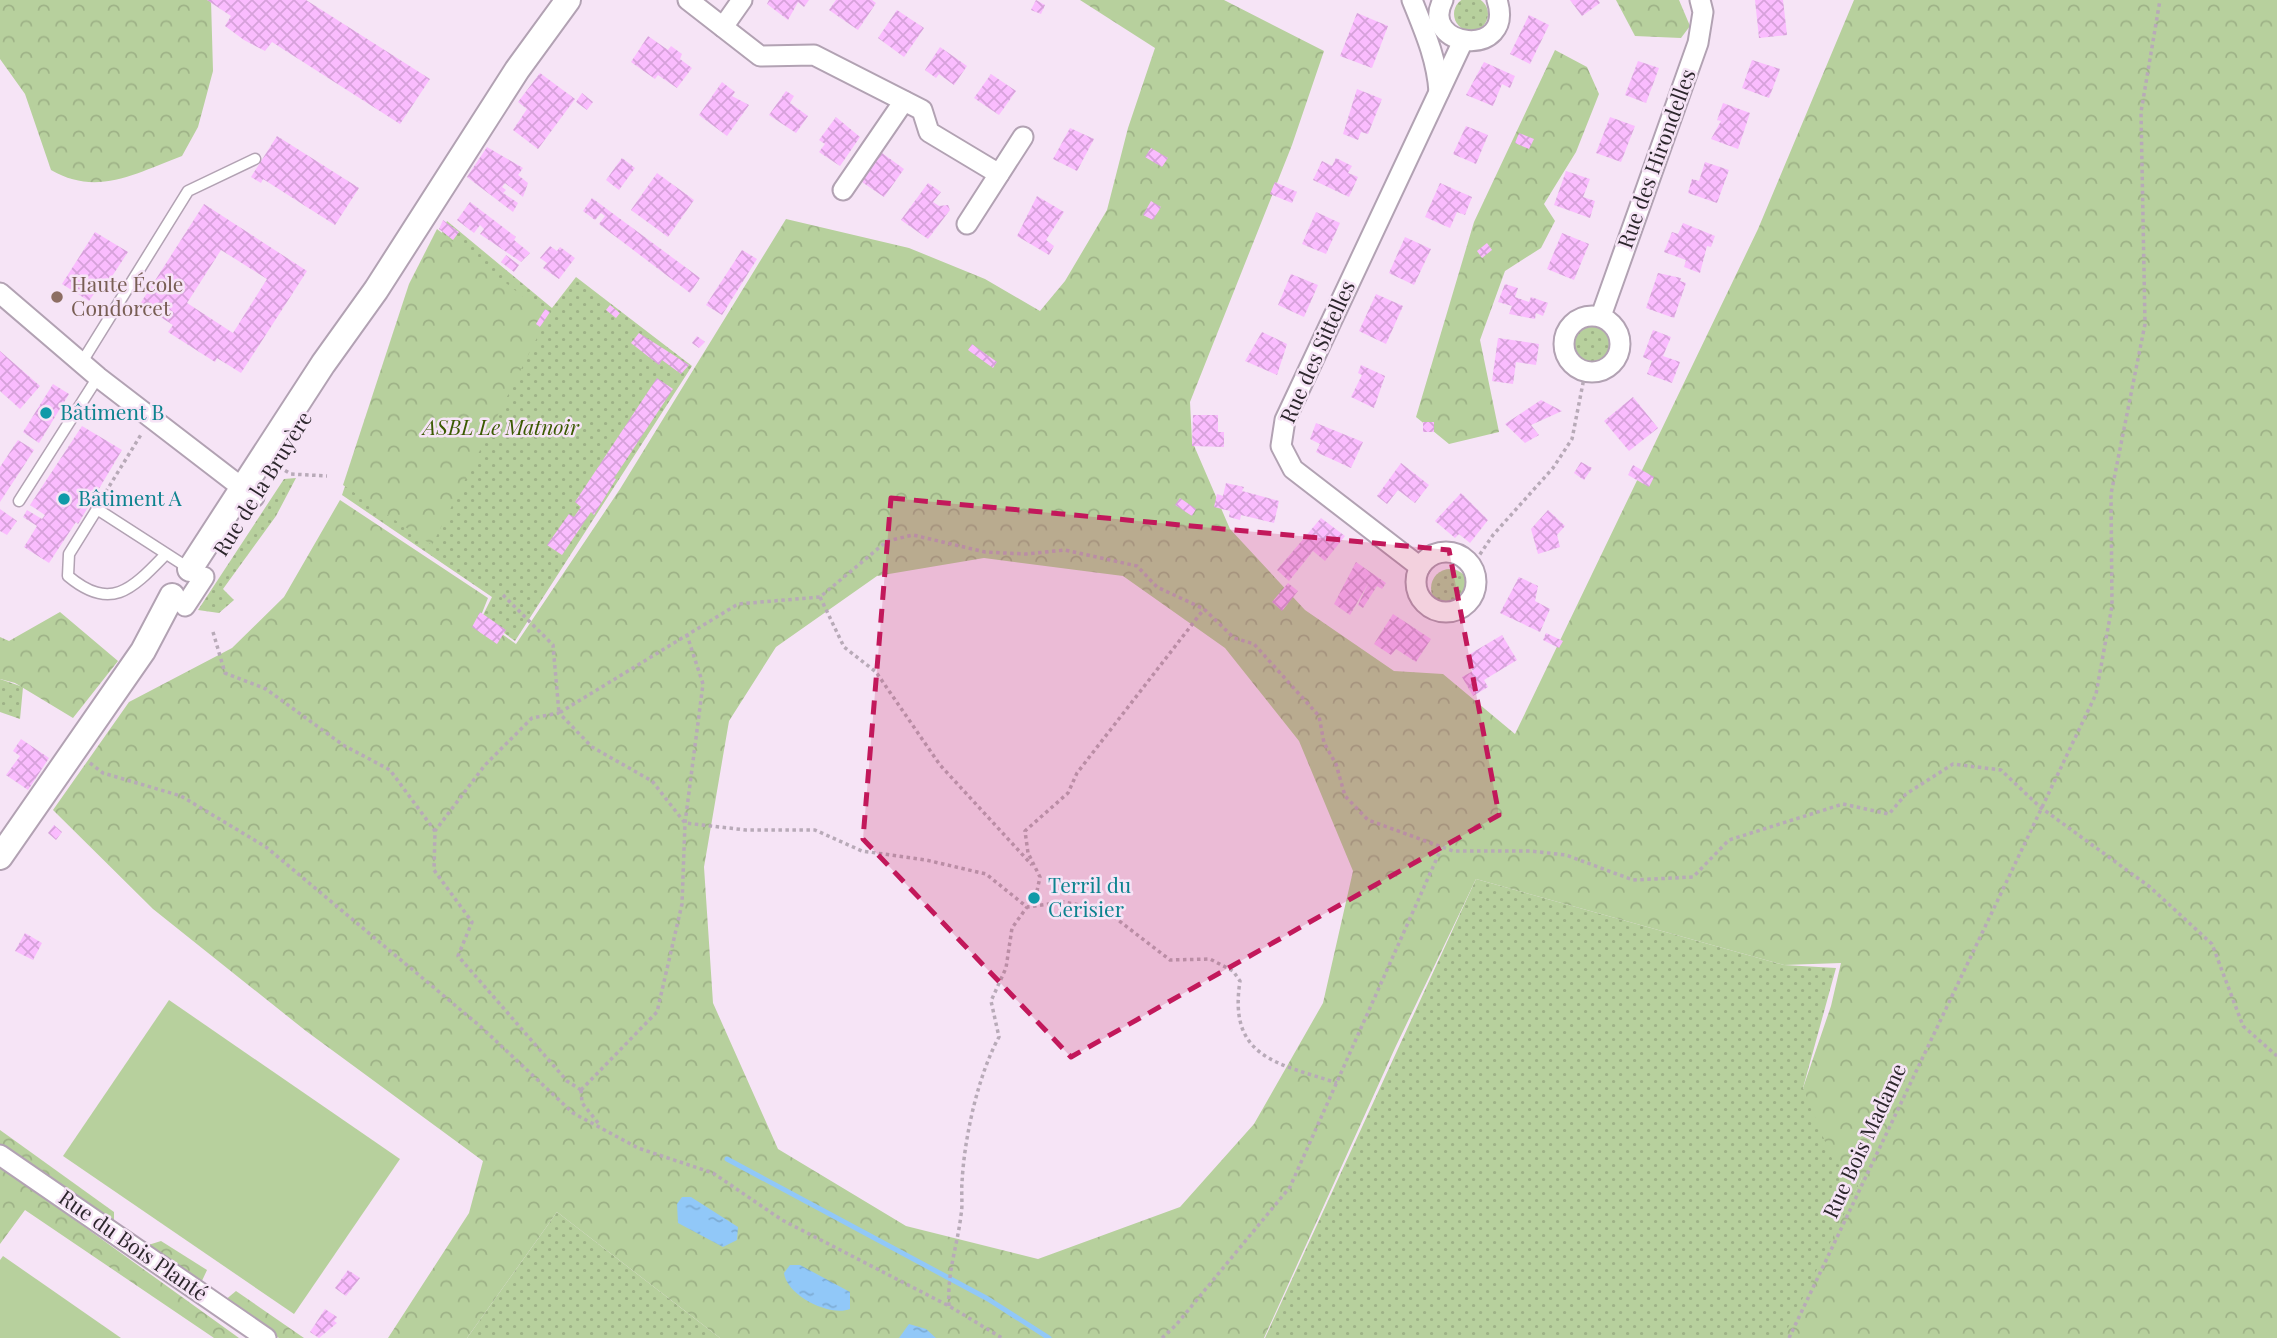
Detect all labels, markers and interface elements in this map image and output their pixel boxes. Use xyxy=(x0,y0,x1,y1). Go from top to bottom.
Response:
street label: Rue des Hirondelles xyxy=(1610,65,1701,252)
place label: Haute École Condorcet xyxy=(71,269,183,321)
street label: Rue des Sittelles xyxy=(1272,276,1360,427)
marker: Haute École Condorcet xyxy=(49,289,65,305)
place label: Bâtiment B xyxy=(60,397,164,425)
marker: Bâtiment B xyxy=(38,405,54,421)
street label: Rue de la Bruyère xyxy=(206,405,317,561)
park label: ASBL Le Matnoir xyxy=(421,412,580,440)
place label: Bâtiment A xyxy=(78,483,183,511)
marker: Bâtiment A xyxy=(56,491,72,507)
place label: Terril du Cerisier xyxy=(1048,870,1131,922)
marker: Terril du Cerisier xyxy=(1026,890,1042,906)
street label: Rue Bois Madame xyxy=(1815,1058,1911,1222)
street label: Rue du Bois Planté xyxy=(54,1182,214,1306)

